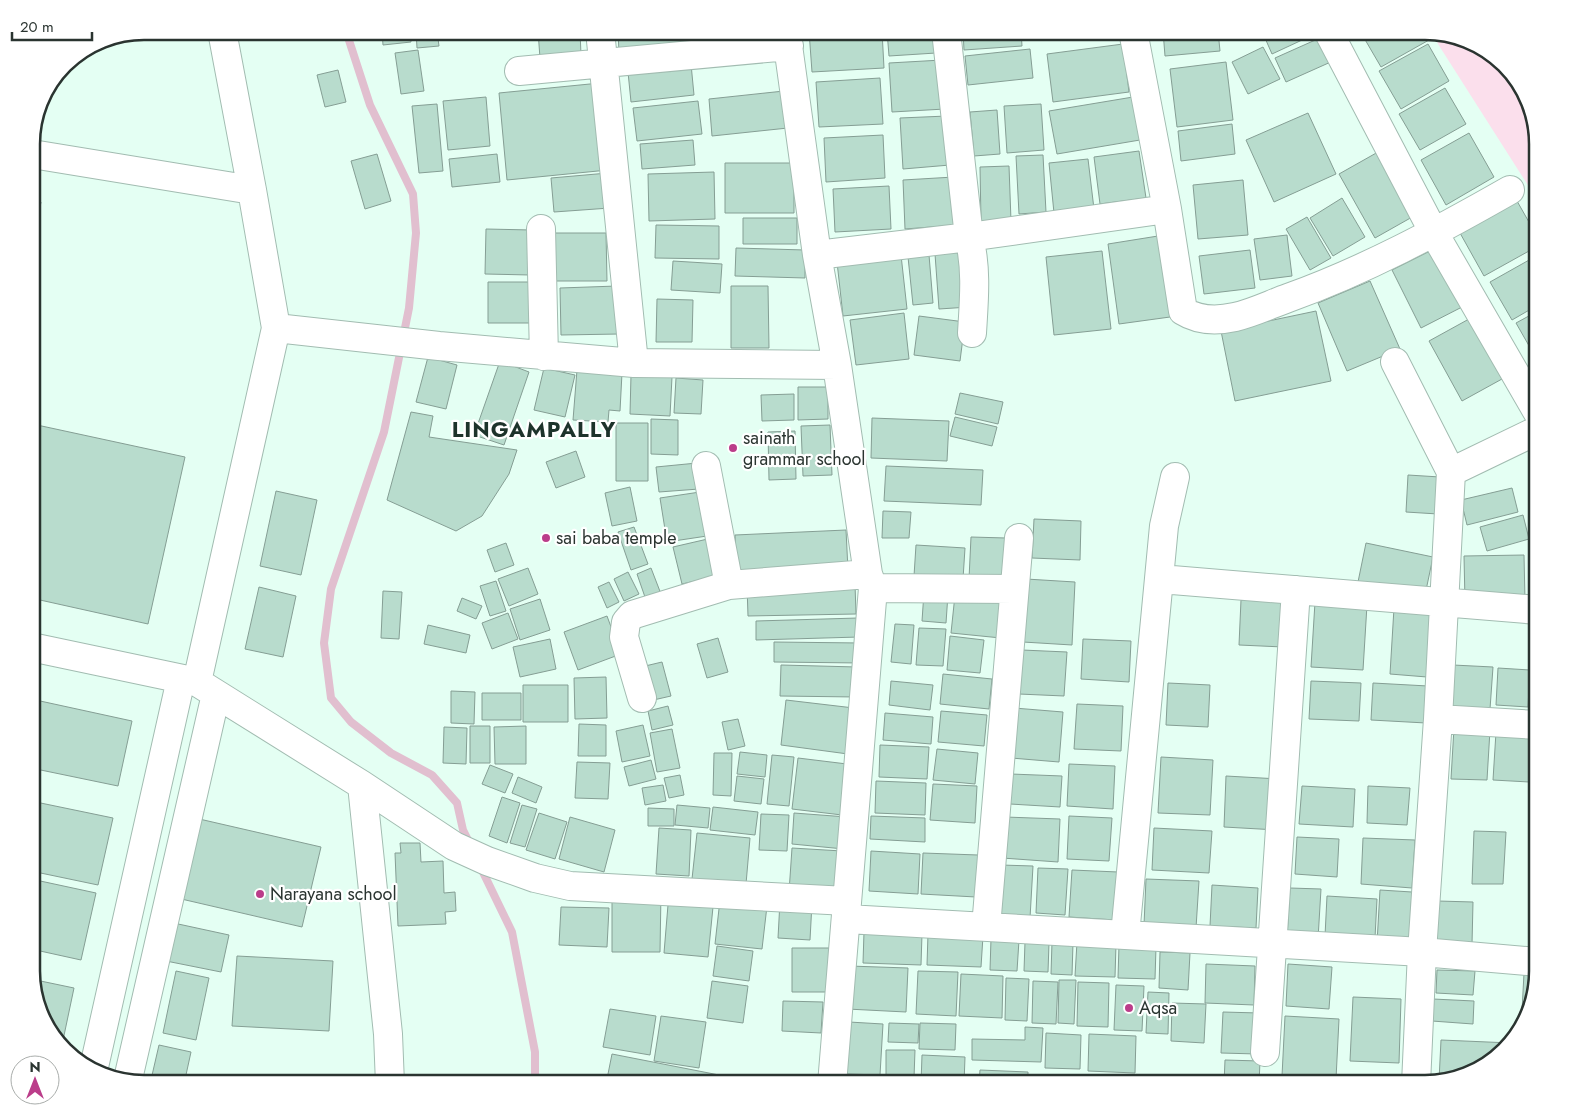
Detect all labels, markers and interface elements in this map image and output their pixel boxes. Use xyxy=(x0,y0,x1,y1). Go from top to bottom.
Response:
scale bar xyxy=(12,10,92,42)
text: 20 m xyxy=(20,16,54,38)
district label: LINGAMPALLY xyxy=(452,413,616,445)
place label: sainath grammar school xyxy=(743,425,866,472)
marker: sainath grammar school xyxy=(727,442,739,454)
place label: sai baba temple xyxy=(556,525,677,551)
marker: sai baba temple xyxy=(540,532,552,544)
place label: Narayana school xyxy=(270,881,397,907)
marker: Narayana school xyxy=(254,888,266,900)
place label: Aqsa xyxy=(1139,995,1177,1021)
marker: Aqsa xyxy=(1123,1002,1135,1014)
north arrow xyxy=(10,1055,60,1105)
text: N xyxy=(29,1057,41,1077)

